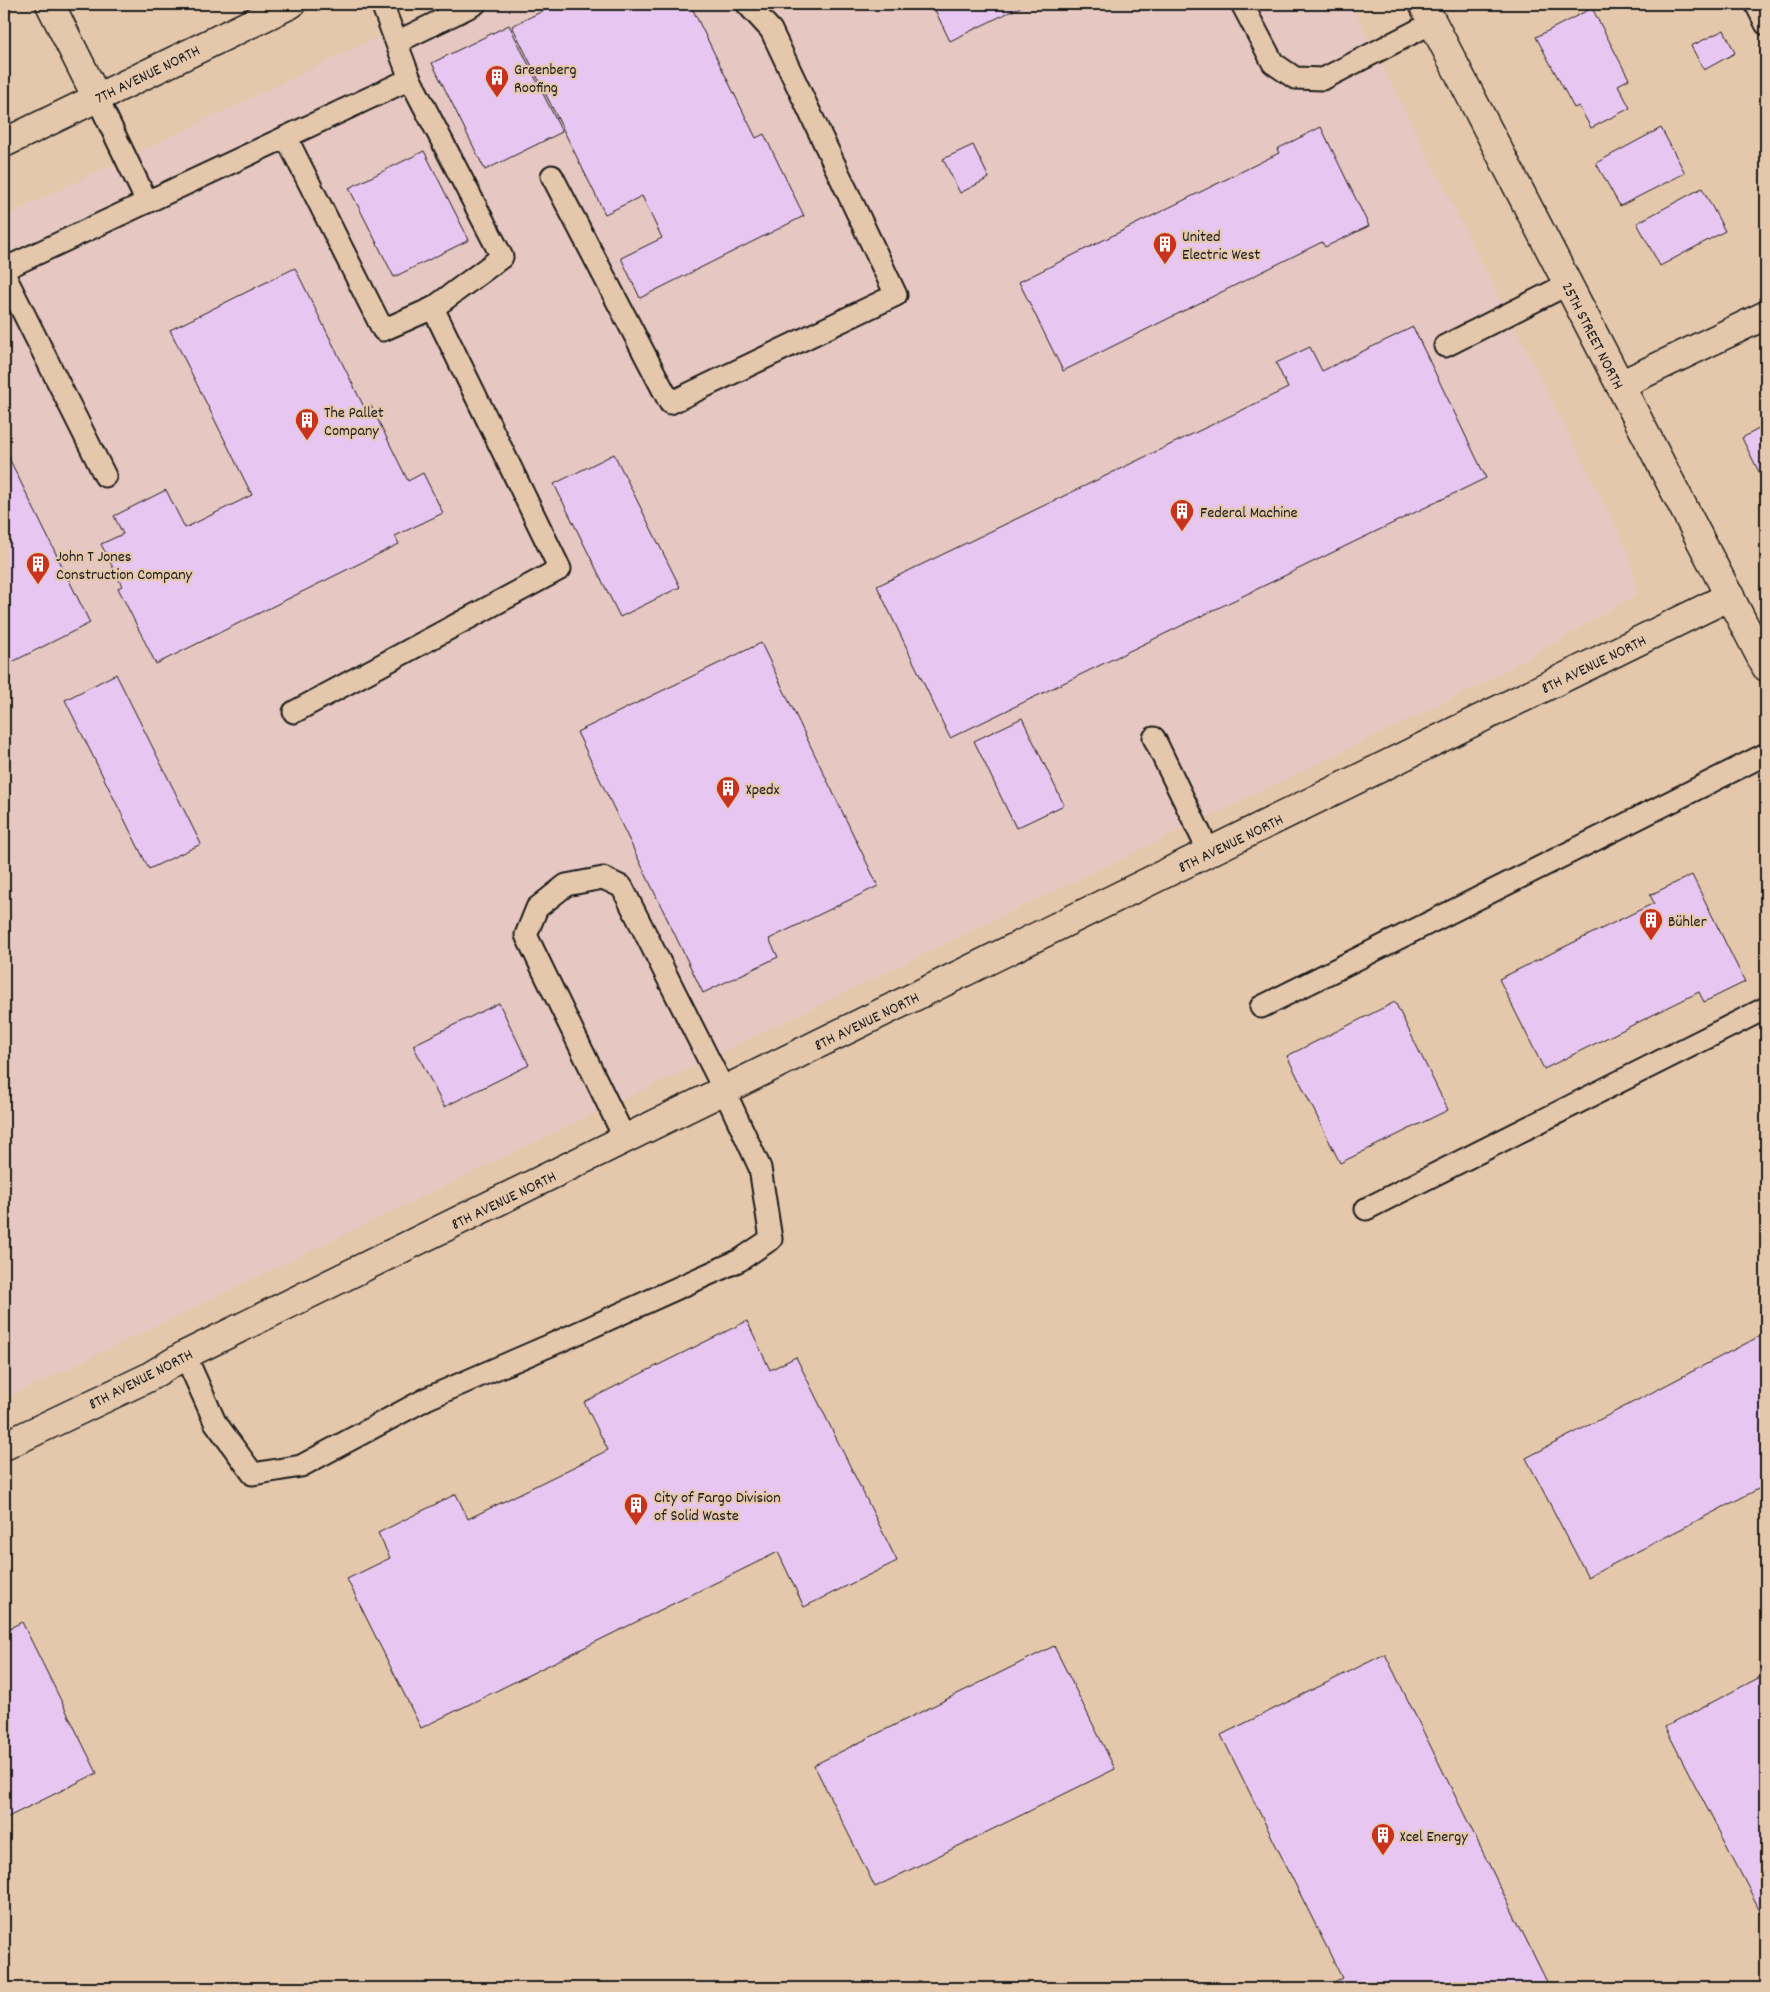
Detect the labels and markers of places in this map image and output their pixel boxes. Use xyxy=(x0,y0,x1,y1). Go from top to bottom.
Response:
place label: Greenberg Roofing xyxy=(514,59,576,100)
building icon: Greenberg Roofing xyxy=(484,64,510,98)
place label: United Electric West xyxy=(1182,226,1260,267)
building icon: United Electric West xyxy=(1152,231,1178,265)
place label: The Pallet Company xyxy=(324,402,384,443)
building icon: The Pallet Company xyxy=(294,407,320,441)
building icon: Federal Machine xyxy=(1169,498,1195,532)
place label: Federal Machine xyxy=(1200,502,1298,525)
place label: John T Jones Construction Company xyxy=(56,546,193,587)
building icon: John T Jones Construction Company xyxy=(25,551,51,585)
building icon: Xpedx xyxy=(715,775,741,809)
place label: Xpedx xyxy=(746,779,780,802)
building icon: Bühler xyxy=(1638,907,1664,941)
place label: Bühler xyxy=(1668,911,1707,934)
place label: City of Fargo Division of Solid Waste xyxy=(654,1487,781,1528)
building icon: City of Fargo Division of Solid Waste xyxy=(623,1492,649,1526)
building icon: Xcel Energy xyxy=(1370,1822,1396,1856)
place label: Xcel Energy xyxy=(1400,1826,1468,1849)

